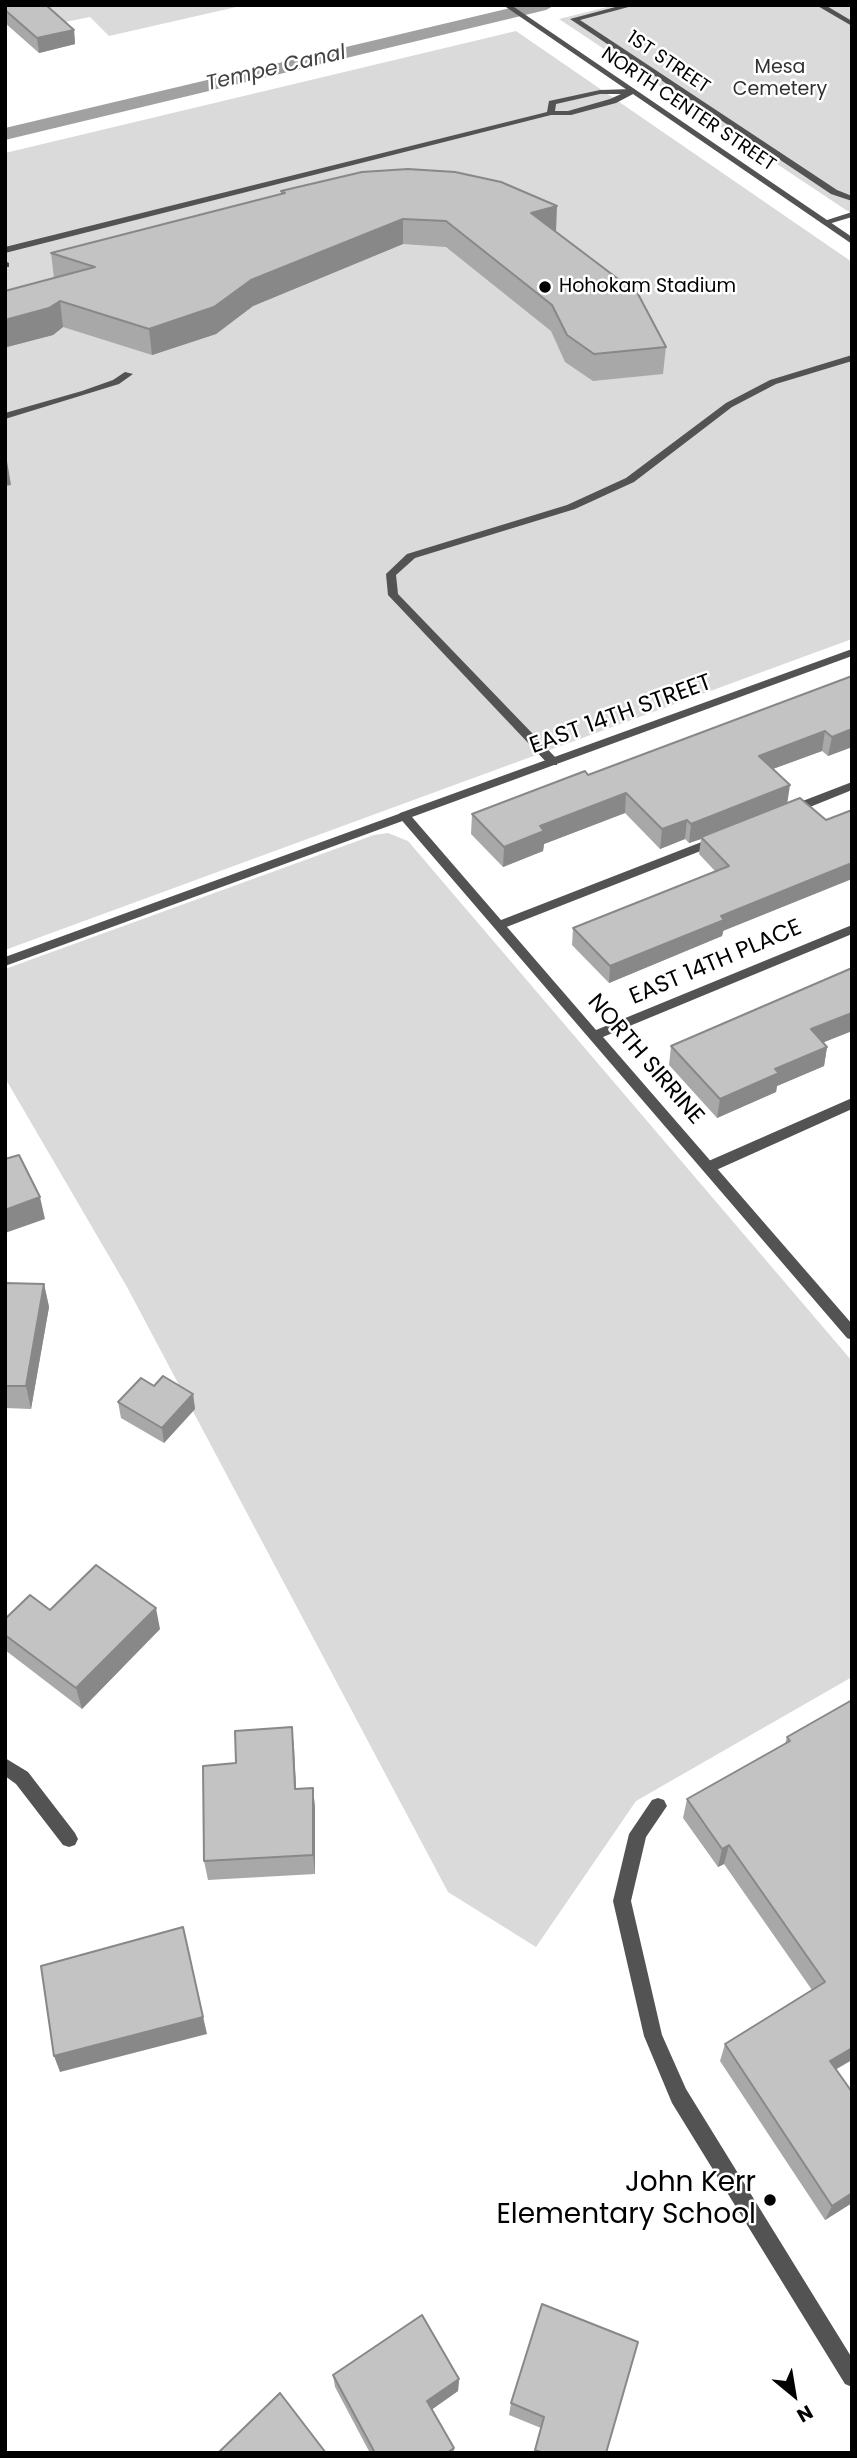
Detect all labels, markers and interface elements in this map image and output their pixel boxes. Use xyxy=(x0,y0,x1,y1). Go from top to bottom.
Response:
street label: 1ST STREET xyxy=(622,27,714,99)
water label: Tempe Canal xyxy=(204,41,348,97)
street label: NORTH CENTER STREET xyxy=(596,43,780,177)
park label: Mesa Cemetery xyxy=(733,57,827,101)
place label: Hohokam Stadium xyxy=(559,276,736,298)
marker: Hohokam Stadium xyxy=(537,279,553,295)
street label: EAST 14TH STREET xyxy=(526,669,716,761)
street label: EAST 14TH PLACE xyxy=(626,914,806,1012)
street label: NORTH SIRRINE xyxy=(581,989,709,1131)
place label: John Kerr Elementary School xyxy=(496,2167,756,2233)
marker: John Kerr Elementary School xyxy=(762,2192,778,2208)
north arrow xyxy=(759,2360,829,2430)
text: N xyxy=(792,2398,818,2429)

